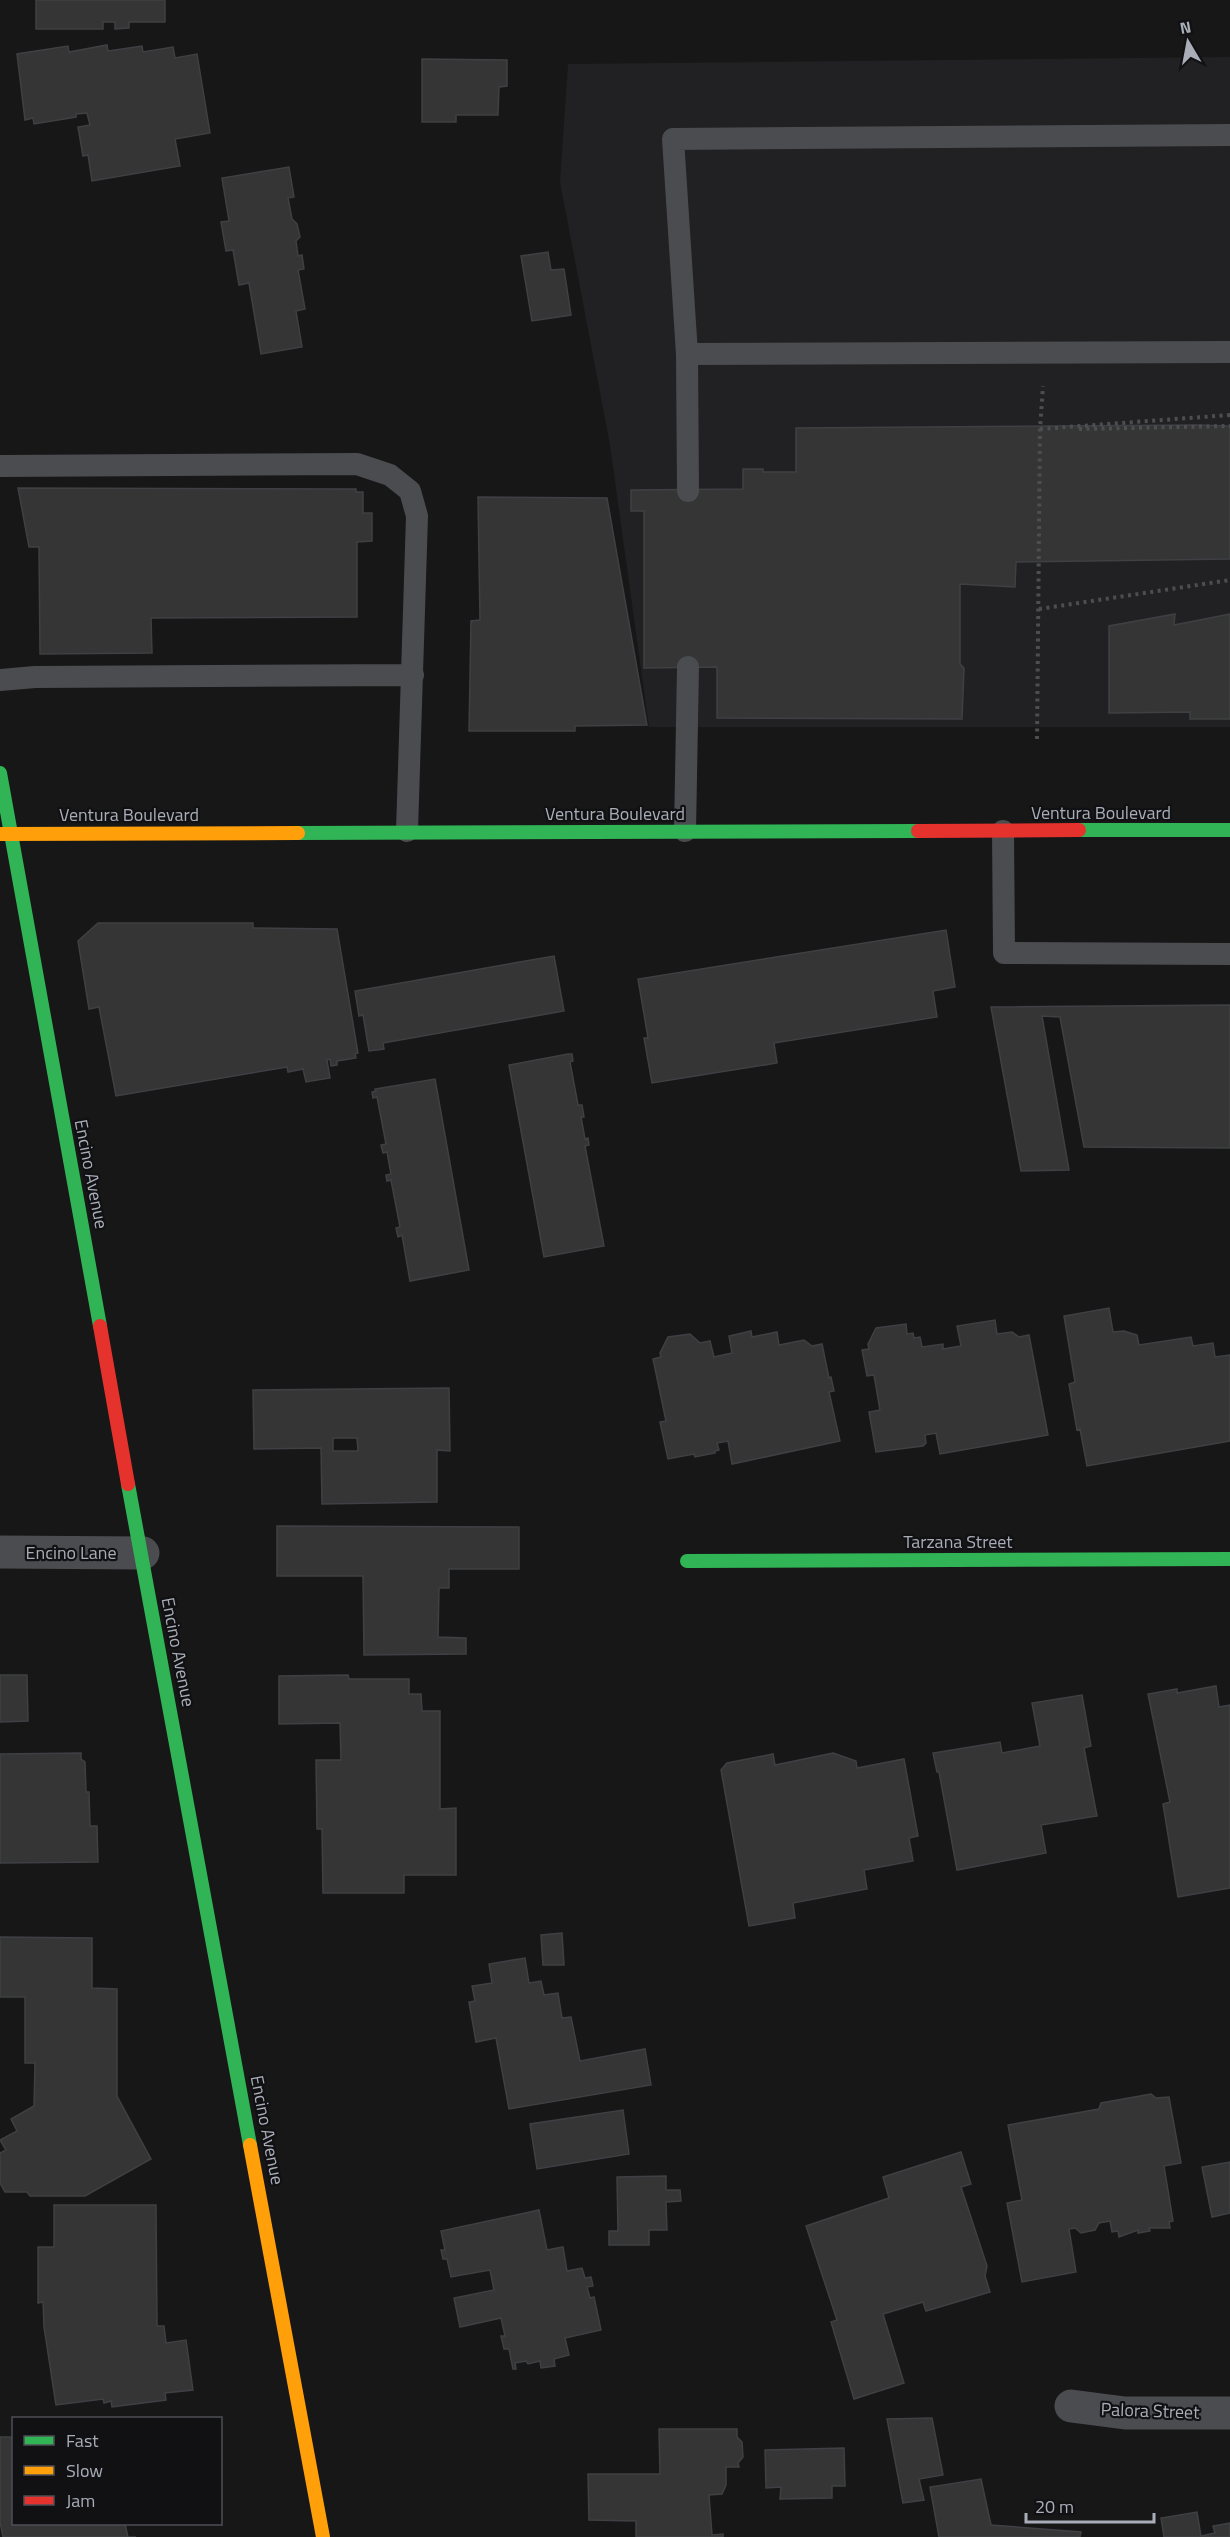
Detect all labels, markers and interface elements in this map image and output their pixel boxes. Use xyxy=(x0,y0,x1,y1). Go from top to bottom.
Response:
north arrow xyxy=(1158,12,1218,72)
text: N xyxy=(1178,14,1193,40)
street label: Ventura Boulevard xyxy=(1031,799,1171,826)
street label: Ventura Boulevard xyxy=(545,800,685,827)
street label: Ventura Boulevard xyxy=(59,801,199,828)
street label: Encino Avenue xyxy=(68,1117,115,1231)
street label: Tarzana Street xyxy=(903,1528,1013,1555)
street label: Encino Lane xyxy=(26,1539,116,1566)
street label: Encino Avenue xyxy=(155,1595,202,1709)
street label: Encino Avenue xyxy=(244,2073,291,2187)
street label: Palora Street xyxy=(1100,2395,1201,2426)
legend xyxy=(12,2417,222,2525)
text: Fast xyxy=(66,2427,99,2454)
text: Slow xyxy=(66,2457,103,2484)
scale bar xyxy=(1026,2486,1154,2524)
text: Jam xyxy=(66,2487,95,2514)
text: 20 m xyxy=(1035,2493,1074,2520)

